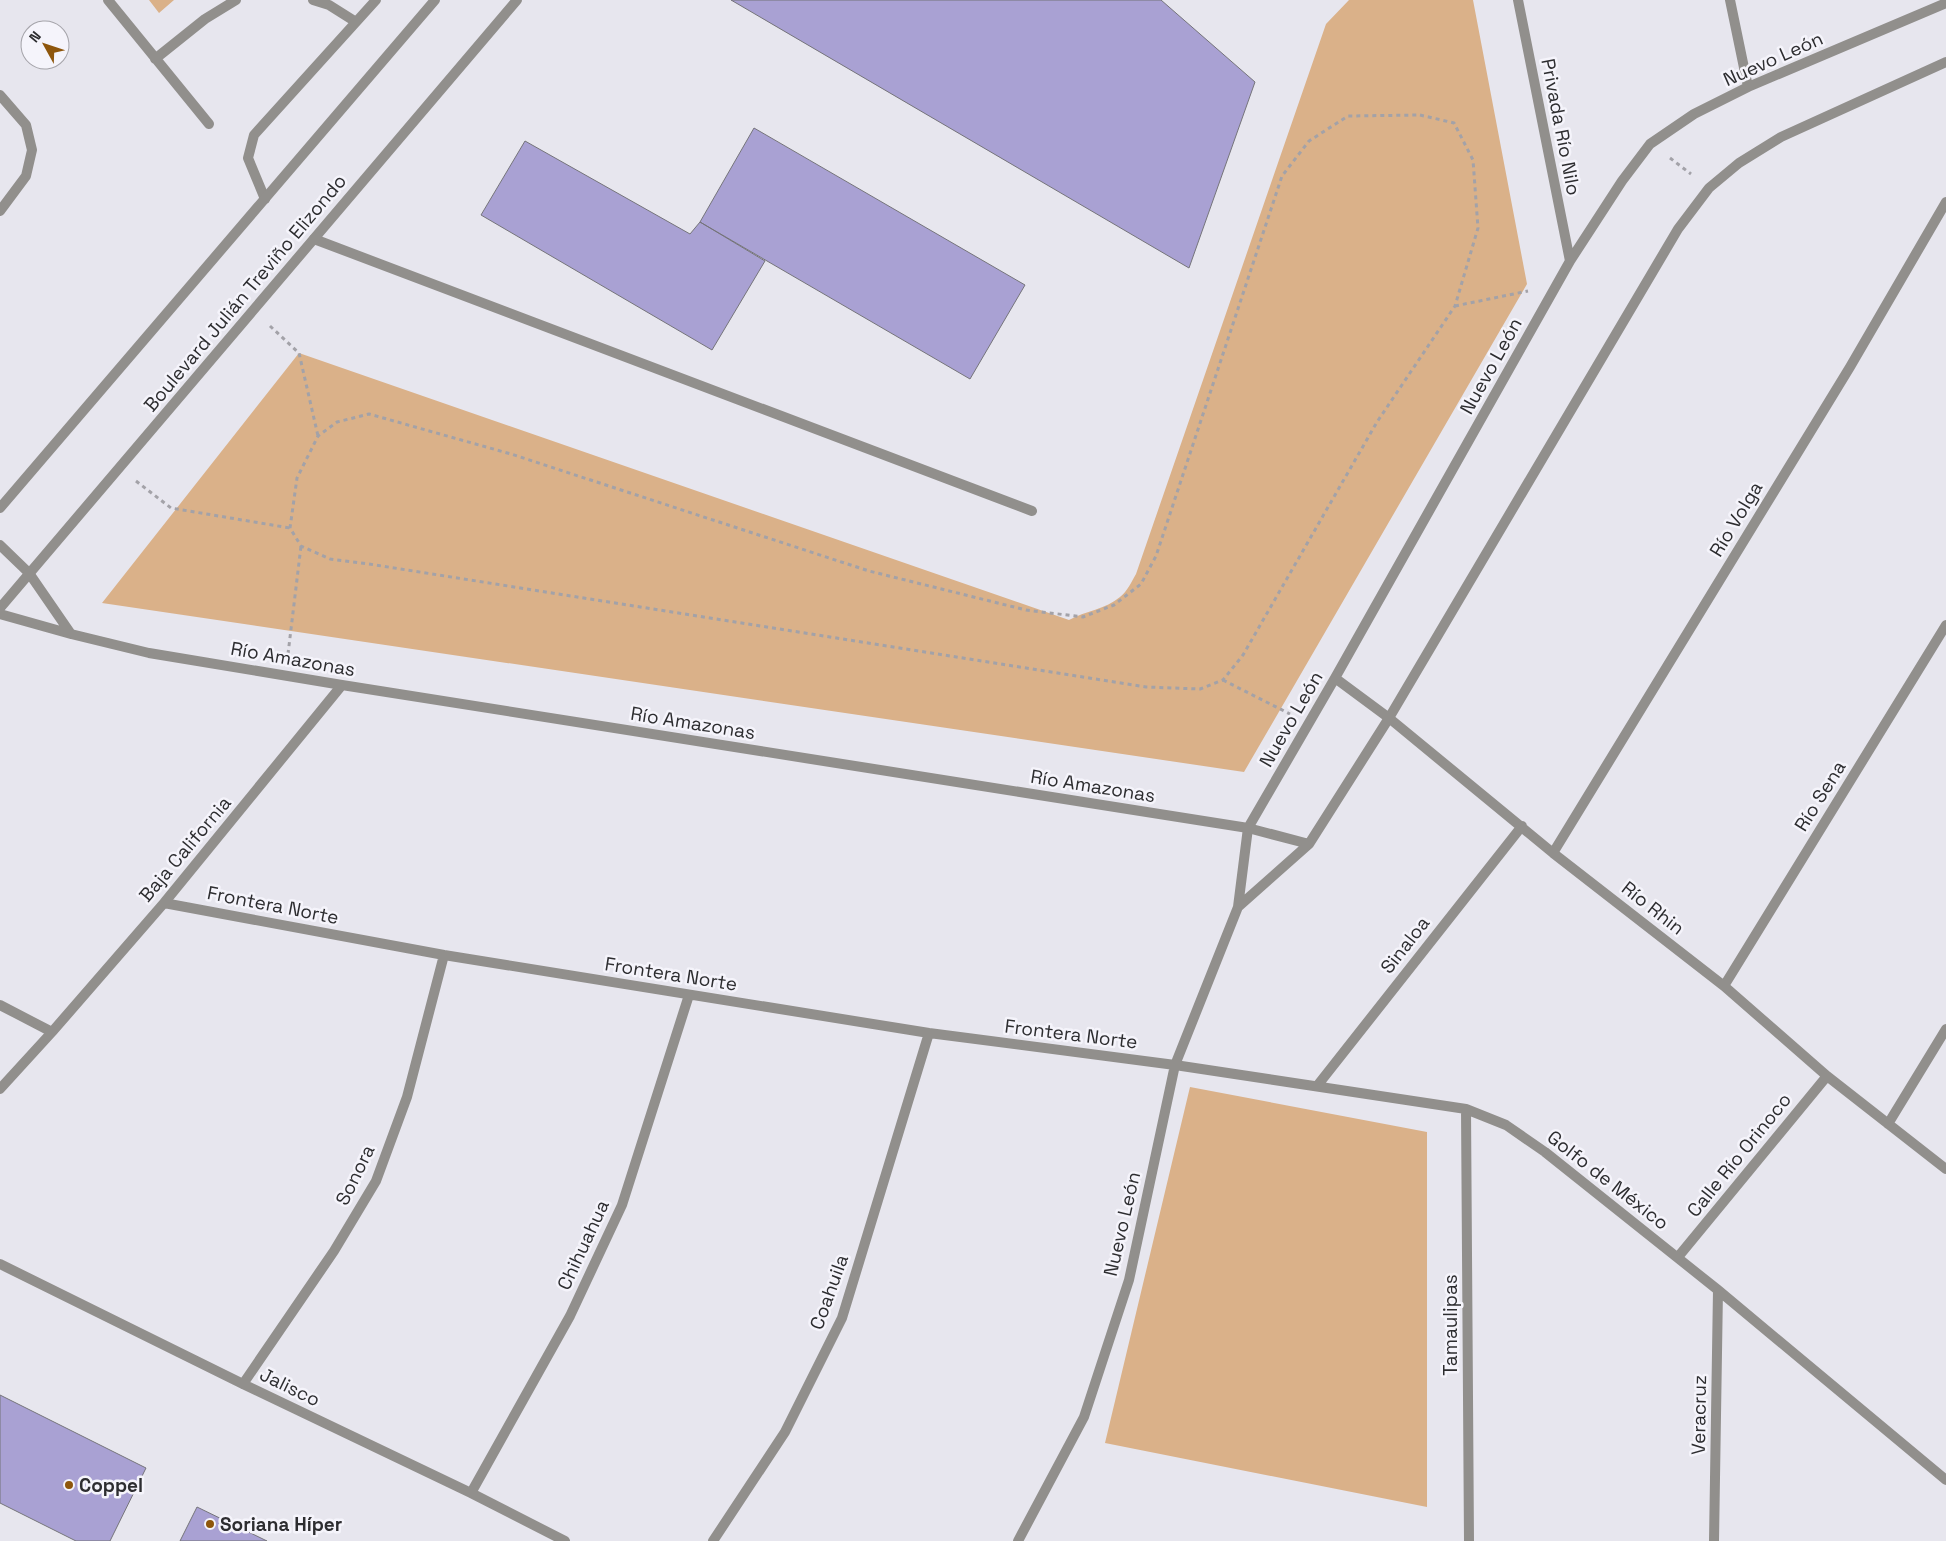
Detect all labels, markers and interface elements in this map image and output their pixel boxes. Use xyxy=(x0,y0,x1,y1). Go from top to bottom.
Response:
north arrow xyxy=(20,20,70,70)
street label: Nuevo León xyxy=(1719,26,1827,92)
text: N xyxy=(25,27,45,46)
street label: Privada Río Nilo xyxy=(1535,56,1587,198)
street label: Boulevard Julián Treviño Elizondo xyxy=(138,169,352,417)
street label: Nuevo León xyxy=(1454,313,1528,419)
street label: Río Volga xyxy=(1704,477,1768,561)
street label: Río Amazonas xyxy=(229,636,357,682)
street label: Nuevo León xyxy=(1254,667,1328,771)
street label: Río Amazonas xyxy=(629,701,757,745)
street label: Río Sena xyxy=(1789,756,1851,836)
street label: Río Amazonas xyxy=(1029,764,1157,808)
street label: Baja California xyxy=(133,791,237,907)
street label: Río Rhin xyxy=(1616,876,1690,940)
street label: Frontera Norte xyxy=(205,880,341,930)
street label: Sinaloa xyxy=(1375,911,1435,979)
street label: Frontera Norte xyxy=(603,951,739,997)
street label: Frontera Norte xyxy=(1003,1013,1139,1055)
street label: Calle Río Orinoco xyxy=(1681,1088,1797,1222)
street label: Golfo de México xyxy=(1542,1125,1674,1235)
street label: Sonora xyxy=(330,1140,380,1209)
street label: Nuevo León xyxy=(1098,1169,1146,1279)
street label: Chihuahua xyxy=(551,1196,615,1294)
street label: Coahuila xyxy=(804,1251,854,1333)
street label: Tamaulipas xyxy=(1438,1274,1463,1376)
street label: Jalisco xyxy=(256,1362,324,1412)
street label: Veracruz xyxy=(1686,1375,1712,1455)
place label: Coppel xyxy=(79,1473,143,1498)
marker: Coppel xyxy=(63,1479,75,1491)
place label: Soriana Híper xyxy=(220,1512,342,1537)
marker: Soriana Híper xyxy=(204,1518,216,1530)

